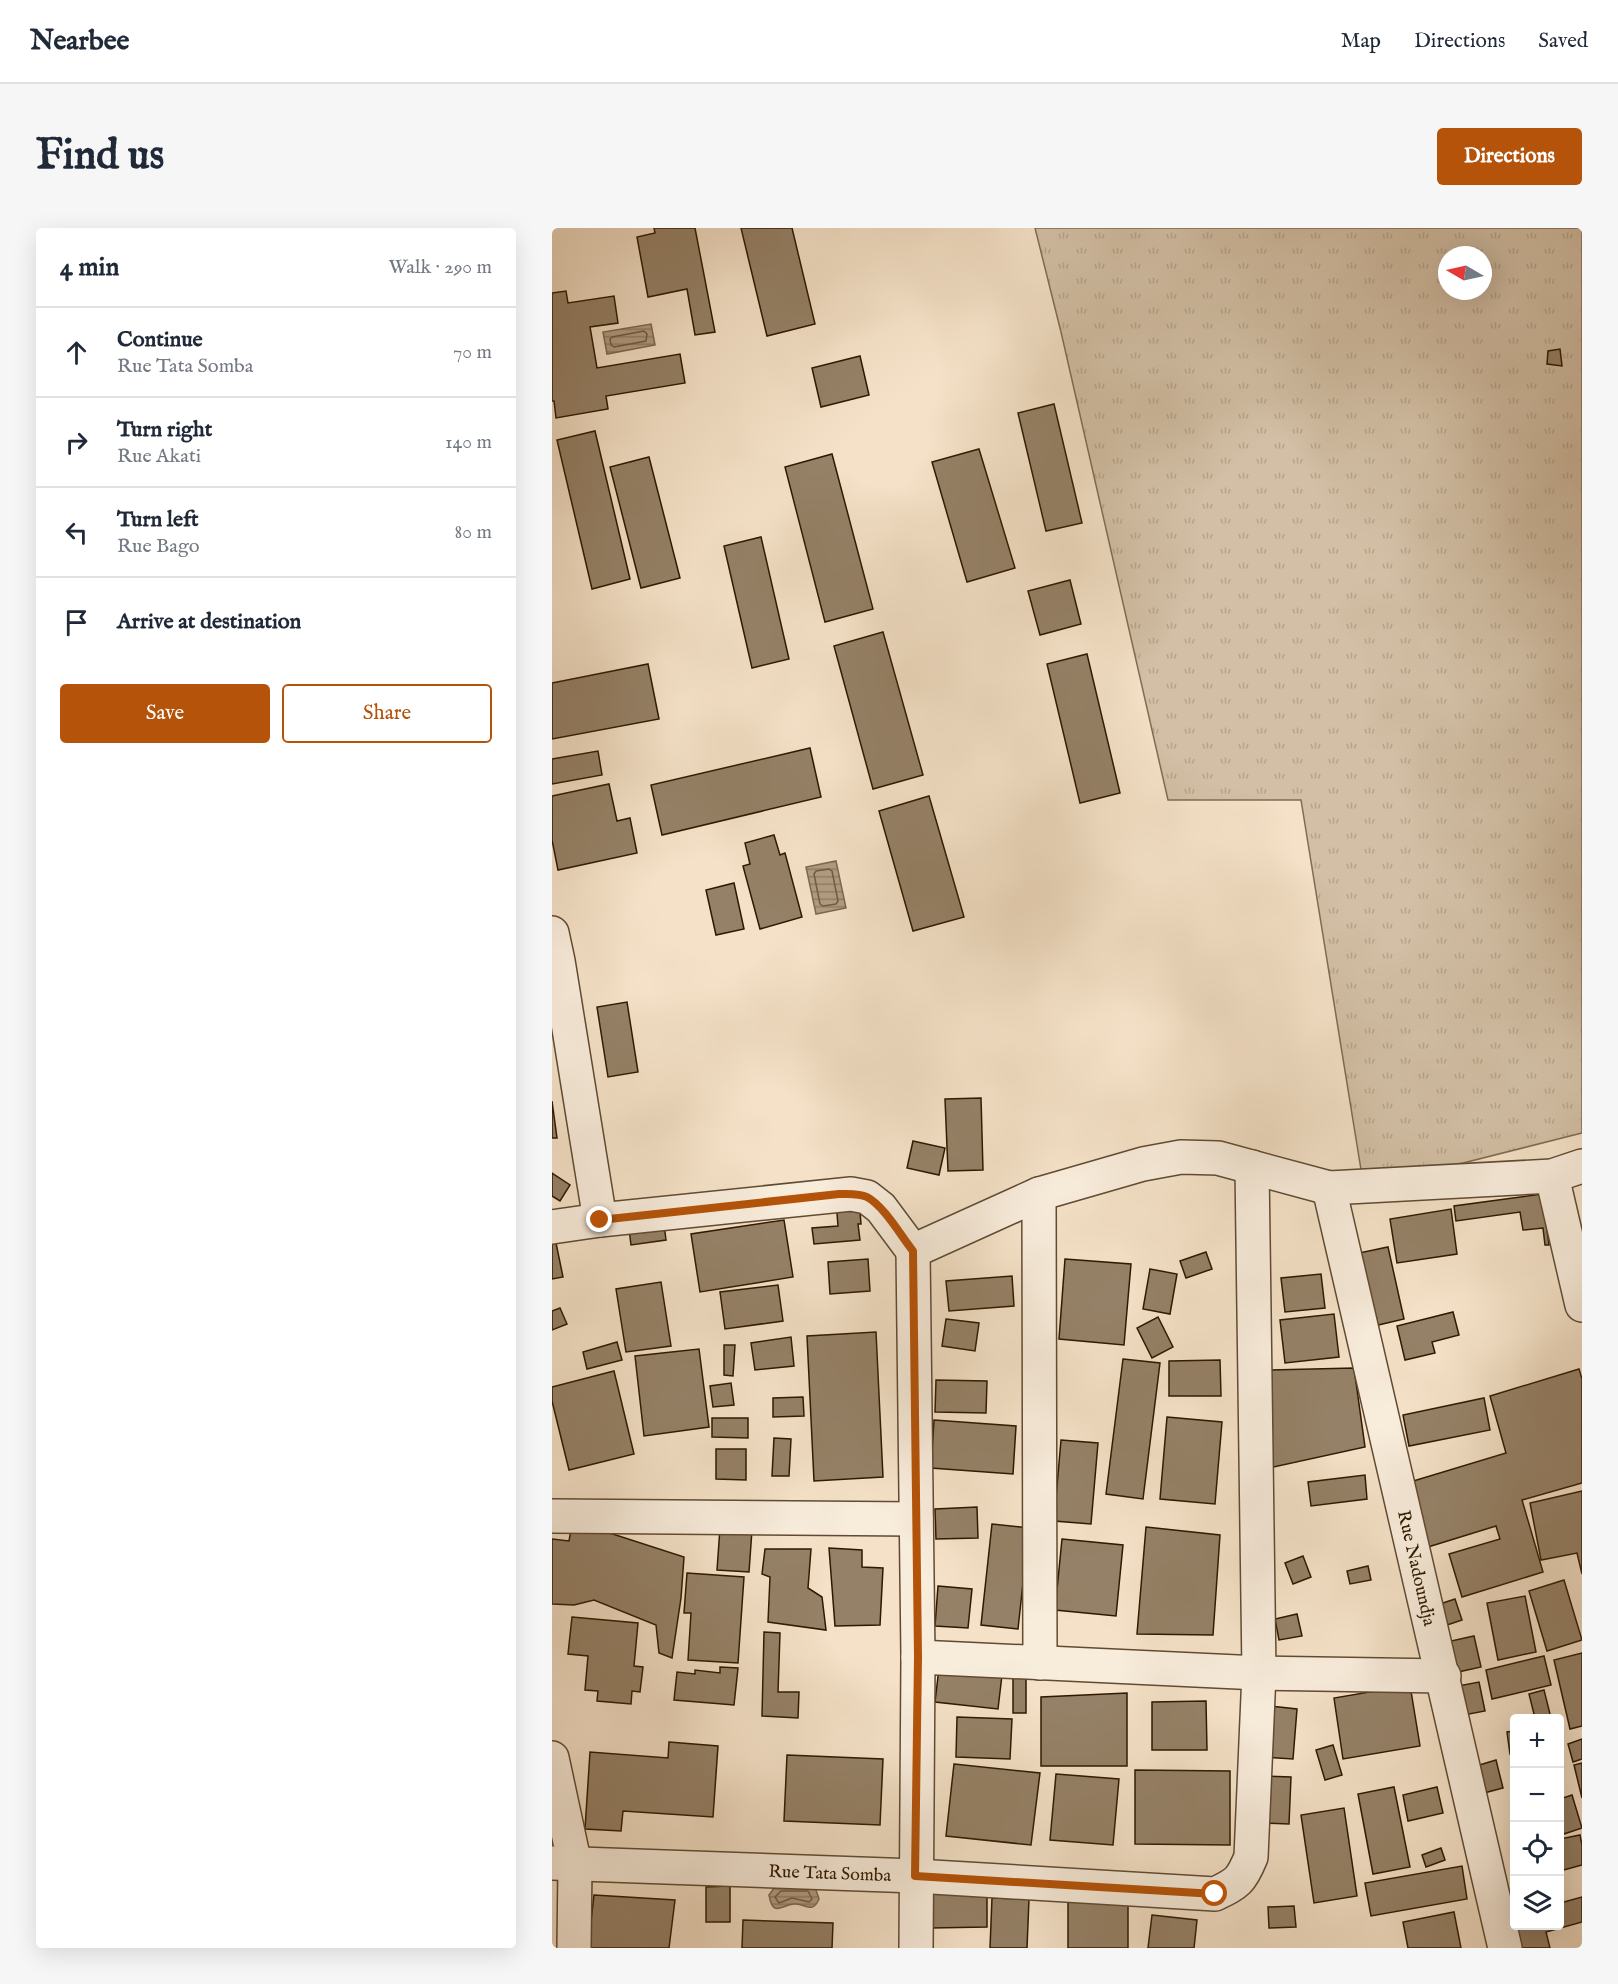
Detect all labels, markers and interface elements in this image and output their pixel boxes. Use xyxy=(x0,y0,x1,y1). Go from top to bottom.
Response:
text: Nearbee xyxy=(30,24,129,59)
text: Map xyxy=(1341,28,1381,55)
text: Directions xyxy=(1414,28,1505,55)
text: Saved xyxy=(1538,28,1588,55)
button: Directions xyxy=(1437,128,1582,185)
text: Find us xyxy=(36,130,164,183)
north arrow xyxy=(1438,246,1492,300)
text: 4 min xyxy=(60,251,119,284)
text: Walk · 290 m xyxy=(388,255,492,280)
text: Continue xyxy=(117,326,203,354)
icon: ahead xyxy=(60,336,93,369)
text: 70 m xyxy=(453,340,492,365)
text: Rue Tata Somba xyxy=(117,354,253,379)
text: Turn right xyxy=(117,416,212,444)
icon: right xyxy=(60,426,93,459)
text: 140 m xyxy=(445,430,492,455)
text: Rue Akati xyxy=(117,444,201,469)
text: Turn left xyxy=(117,506,199,534)
icon: left xyxy=(60,516,93,549)
text: 80 m xyxy=(455,520,492,545)
text: Rue Bago xyxy=(117,534,199,559)
icon: arrive xyxy=(60,606,93,639)
text: Arrive at destination xyxy=(117,608,301,636)
button: Save xyxy=(60,684,270,743)
button: Share xyxy=(282,684,492,743)
route end xyxy=(586,1206,612,1232)
street label: Rue Nadoundja xyxy=(1391,1508,1440,1629)
map controls xyxy=(1510,1714,1564,1930)
button: + xyxy=(1510,1714,1564,1768)
button: − xyxy=(1510,1768,1564,1822)
button: locate xyxy=(1510,1822,1564,1876)
street label: Rue Tata Somba xyxy=(768,1861,892,1888)
button: layers xyxy=(1510,1876,1564,1930)
route start xyxy=(1201,1880,1227,1906)

